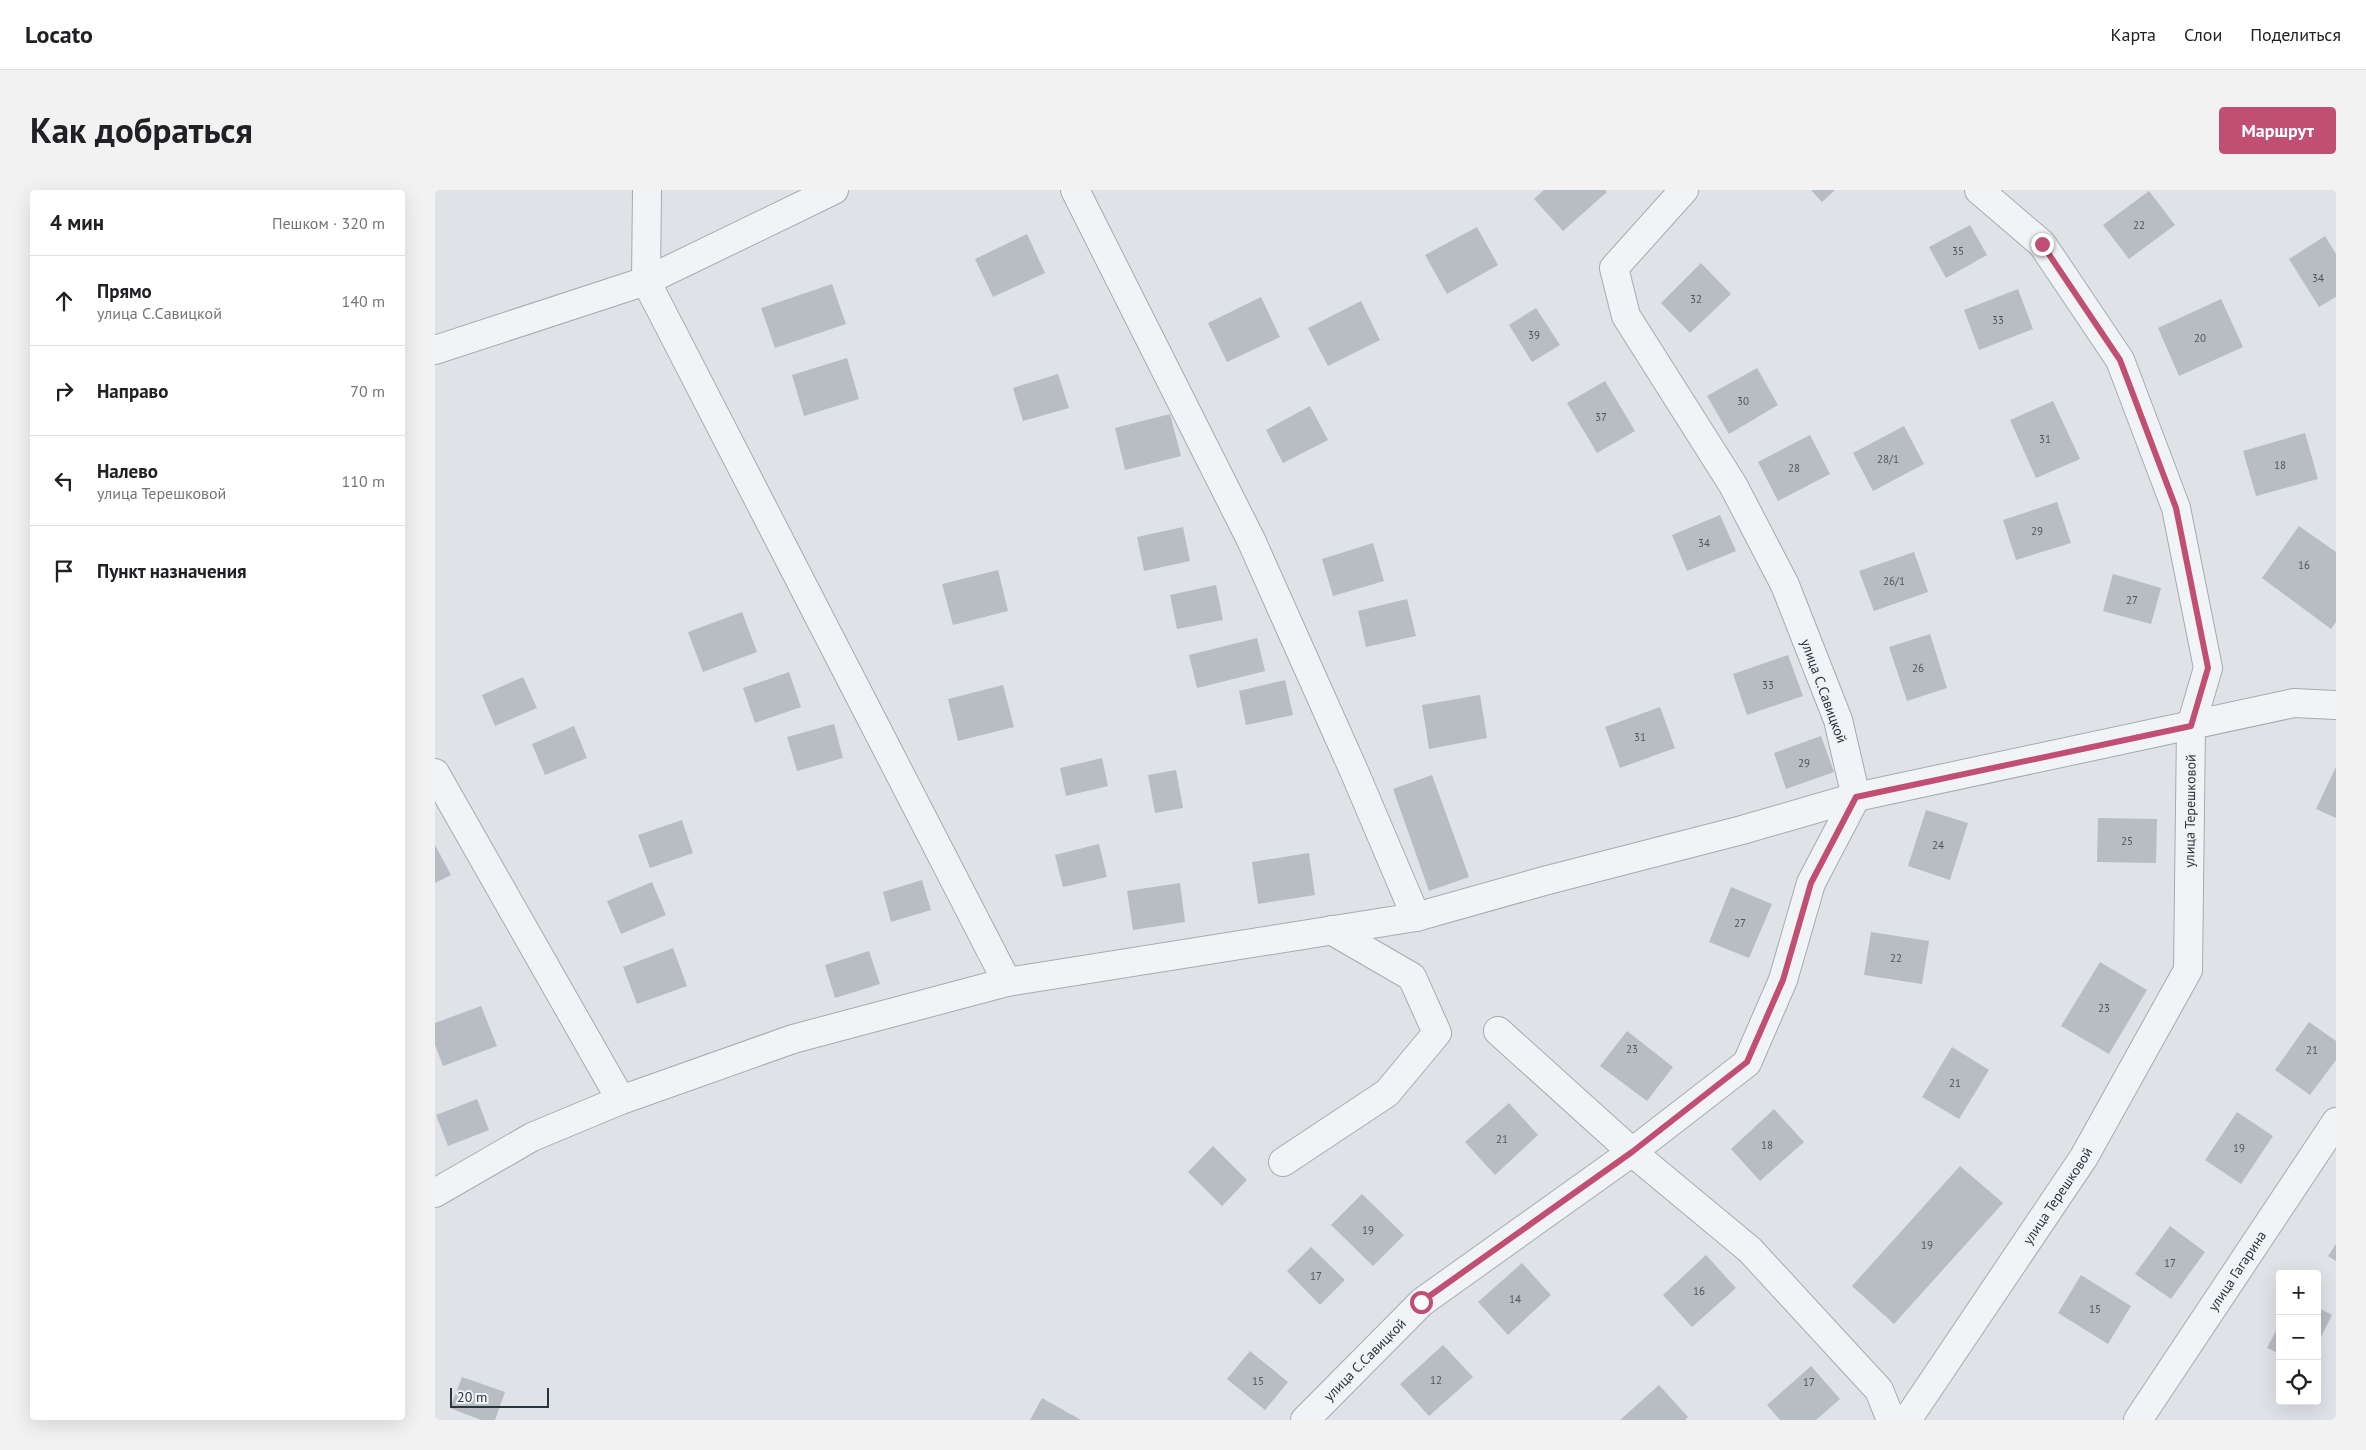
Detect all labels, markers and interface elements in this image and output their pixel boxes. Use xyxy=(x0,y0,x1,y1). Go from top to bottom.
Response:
text: Locato xyxy=(25,19,93,50)
text: Карта xyxy=(2111,23,2156,46)
text: Слои xyxy=(2184,23,2222,46)
text: Поделиться xyxy=(2250,23,2341,46)
text: Как добраться xyxy=(30,107,253,153)
button: Маршрут xyxy=(2219,107,2336,154)
text: 4 мин xyxy=(50,209,104,236)
text: Пешком · 320 m xyxy=(272,213,385,233)
house number: 22 xyxy=(2133,218,2145,232)
route end xyxy=(2031,233,2054,256)
house number: 35 xyxy=(1952,244,1964,258)
house number: 34 xyxy=(2312,271,2324,285)
text: Прямо xyxy=(97,279,152,303)
icon: ahead xyxy=(50,287,78,315)
text: 140 m xyxy=(342,291,385,311)
house number: 32 xyxy=(1690,292,1702,306)
text: улица С.Савицкой xyxy=(97,303,222,323)
house number: 33 xyxy=(1992,313,2004,327)
house number: 39 xyxy=(1528,328,1540,342)
house number: 20 xyxy=(2194,331,2206,345)
icon: right xyxy=(50,377,78,405)
text: Направо xyxy=(97,379,168,403)
text: 70 m xyxy=(350,381,385,401)
house number: 30 xyxy=(1737,394,1749,408)
house number: 37 xyxy=(1595,410,1607,424)
house number: 31 xyxy=(2039,432,2051,446)
house number: 28/1 xyxy=(1877,452,1899,466)
house number: 18 xyxy=(2274,458,2286,472)
text: Налево xyxy=(97,459,158,483)
house number: 28 xyxy=(1788,461,1800,475)
icon: left xyxy=(50,467,78,495)
text: 110 m xyxy=(342,471,385,491)
text: улица Терешковой xyxy=(97,483,226,503)
house number: 29 xyxy=(2031,524,2043,538)
house number: 34 xyxy=(1698,536,1710,550)
icon: arrive xyxy=(50,557,78,585)
house number: 16 xyxy=(2298,558,2310,572)
text: Пункт назначения xyxy=(97,559,247,583)
house number: 26/1 xyxy=(1883,574,1905,588)
house number: 27 xyxy=(2126,593,2138,607)
street label: улица С.Савицкой xyxy=(1797,637,1851,745)
house number: 26 xyxy=(1912,661,1924,675)
house number: 33 xyxy=(1762,678,1774,692)
house number: 31 xyxy=(1634,730,1646,744)
street label: улица Терешковой xyxy=(2180,754,2200,868)
house number: 29 xyxy=(1798,756,1810,770)
house number: 25 xyxy=(2121,834,2133,848)
house number: 24 xyxy=(1932,838,1944,852)
house number: 27 xyxy=(1734,916,1746,930)
house number: 22 xyxy=(1890,951,1902,965)
house number: 23 xyxy=(2098,1001,2110,1015)
house number: 23 xyxy=(1626,1042,1638,1056)
house number: 21 xyxy=(2306,1043,2318,1057)
house number: 21 xyxy=(1949,1076,1961,1090)
house number: 21 xyxy=(1496,1132,1508,1146)
house number: 18 xyxy=(1761,1138,1773,1152)
house number: 19 xyxy=(2233,1141,2245,1155)
street label: улица Терешковой xyxy=(2019,1144,2097,1248)
house number: 19 xyxy=(1362,1223,1374,1237)
street label: улица Гагарина xyxy=(2204,1227,2270,1315)
house number: 19 xyxy=(1921,1238,1933,1252)
house number: 17 xyxy=(2164,1256,2176,1270)
house number: 17 xyxy=(1310,1269,1322,1283)
map controls xyxy=(2276,1270,2321,1405)
button: + xyxy=(2276,1270,2321,1315)
house number: 16 xyxy=(1693,1284,1705,1298)
route start xyxy=(1410,1291,1433,1314)
house number: 14 xyxy=(1509,1292,1521,1306)
house number: 15 xyxy=(2089,1302,2101,1316)
street label: улица С.Савицкой xyxy=(1320,1314,1410,1405)
button: − xyxy=(2276,1315,2321,1360)
button: locate xyxy=(2276,1360,2321,1405)
house number: 12 xyxy=(1430,1373,1442,1387)
house number: 15 xyxy=(1252,1374,1264,1388)
house number: 17 xyxy=(1803,1375,1815,1389)
scale bar xyxy=(450,1385,549,1408)
text: 20 m xyxy=(457,1388,487,1406)

